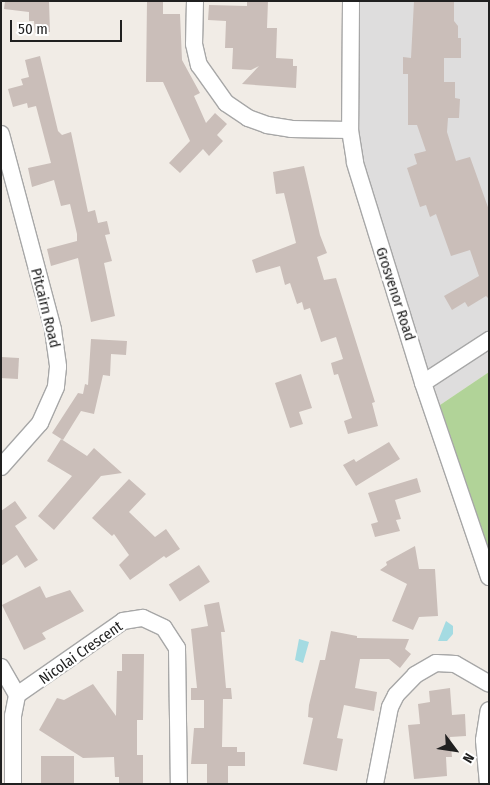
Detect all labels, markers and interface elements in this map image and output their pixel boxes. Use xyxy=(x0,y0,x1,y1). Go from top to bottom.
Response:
scale bar xyxy=(12,10,125,42)
text: 50 m xyxy=(18,20,48,38)
street label: Grosvenor Road xyxy=(371,245,419,343)
street label: Pitcairn Road xyxy=(26,266,64,350)
street label: Nicolai Crescent xyxy=(36,618,126,688)
north arrow xyxy=(430,725,480,775)
text: N xyxy=(459,750,478,766)

